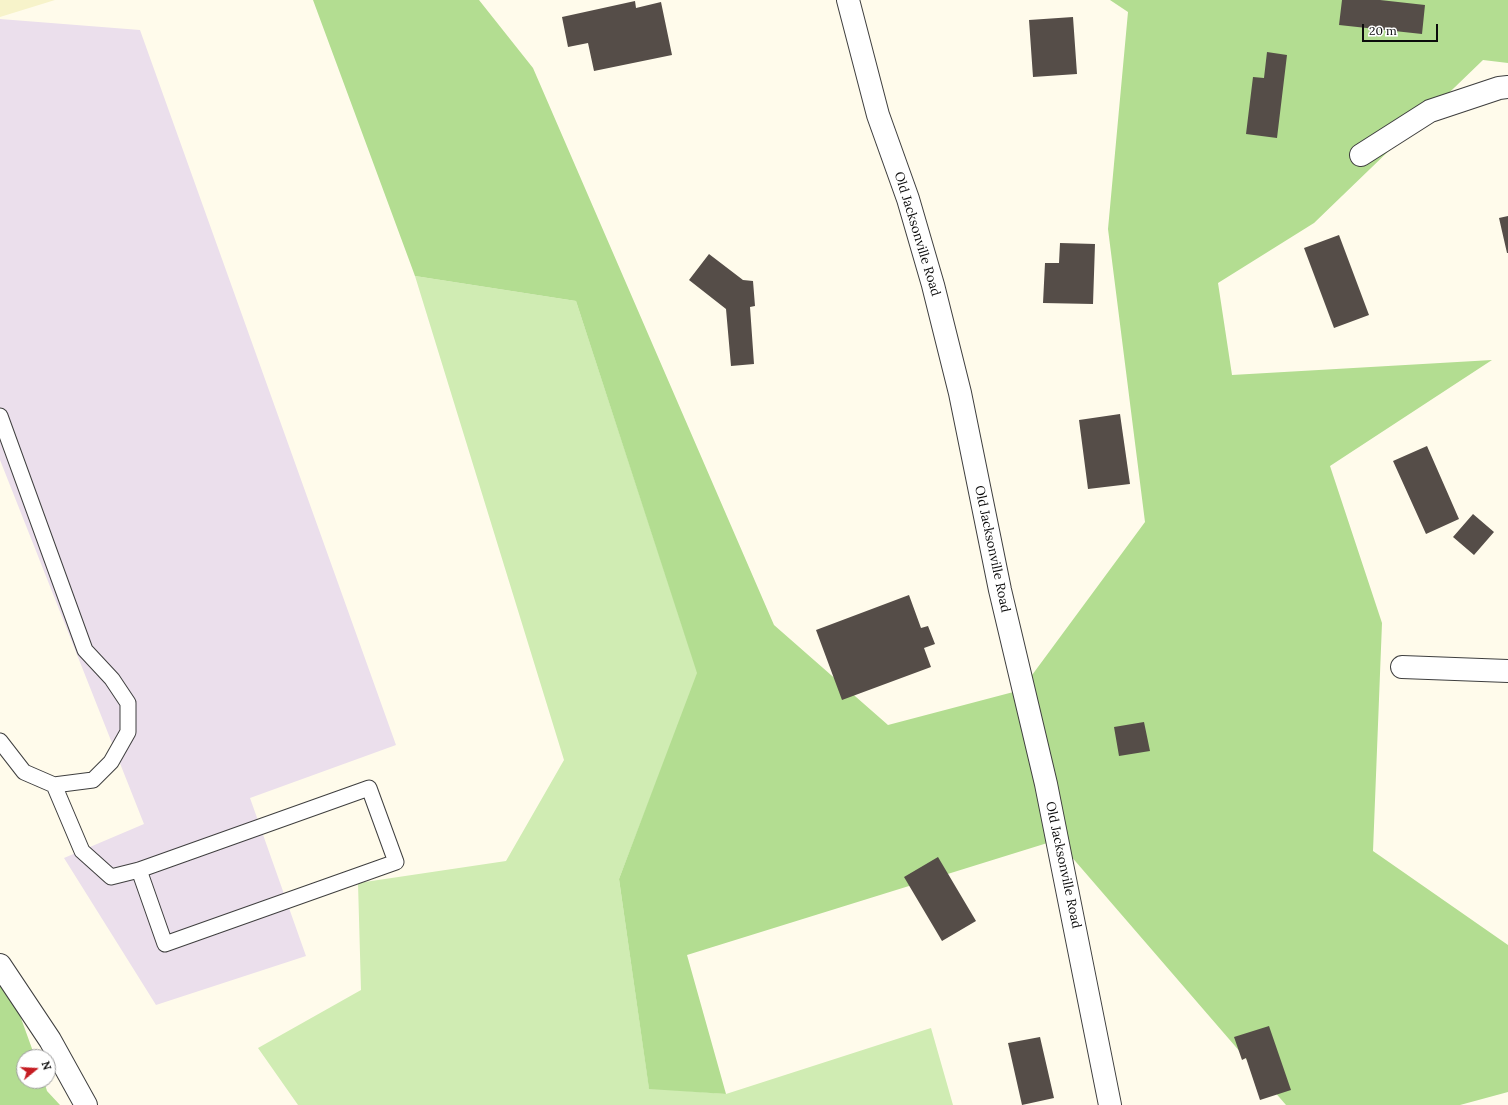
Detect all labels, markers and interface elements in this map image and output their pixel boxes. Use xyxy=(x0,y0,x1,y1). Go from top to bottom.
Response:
scale bar xyxy=(1364,16,1440,42)
text: 20 m xyxy=(1369,23,1397,38)
street label: Old Jacksonville Road xyxy=(891,170,943,298)
street label: Old Jacksonville Road xyxy=(971,484,1013,614)
street label: Old Jacksonville Road xyxy=(1042,800,1084,930)
north arrow xyxy=(16,1049,56,1089)
text: N xyxy=(38,1059,54,1072)

